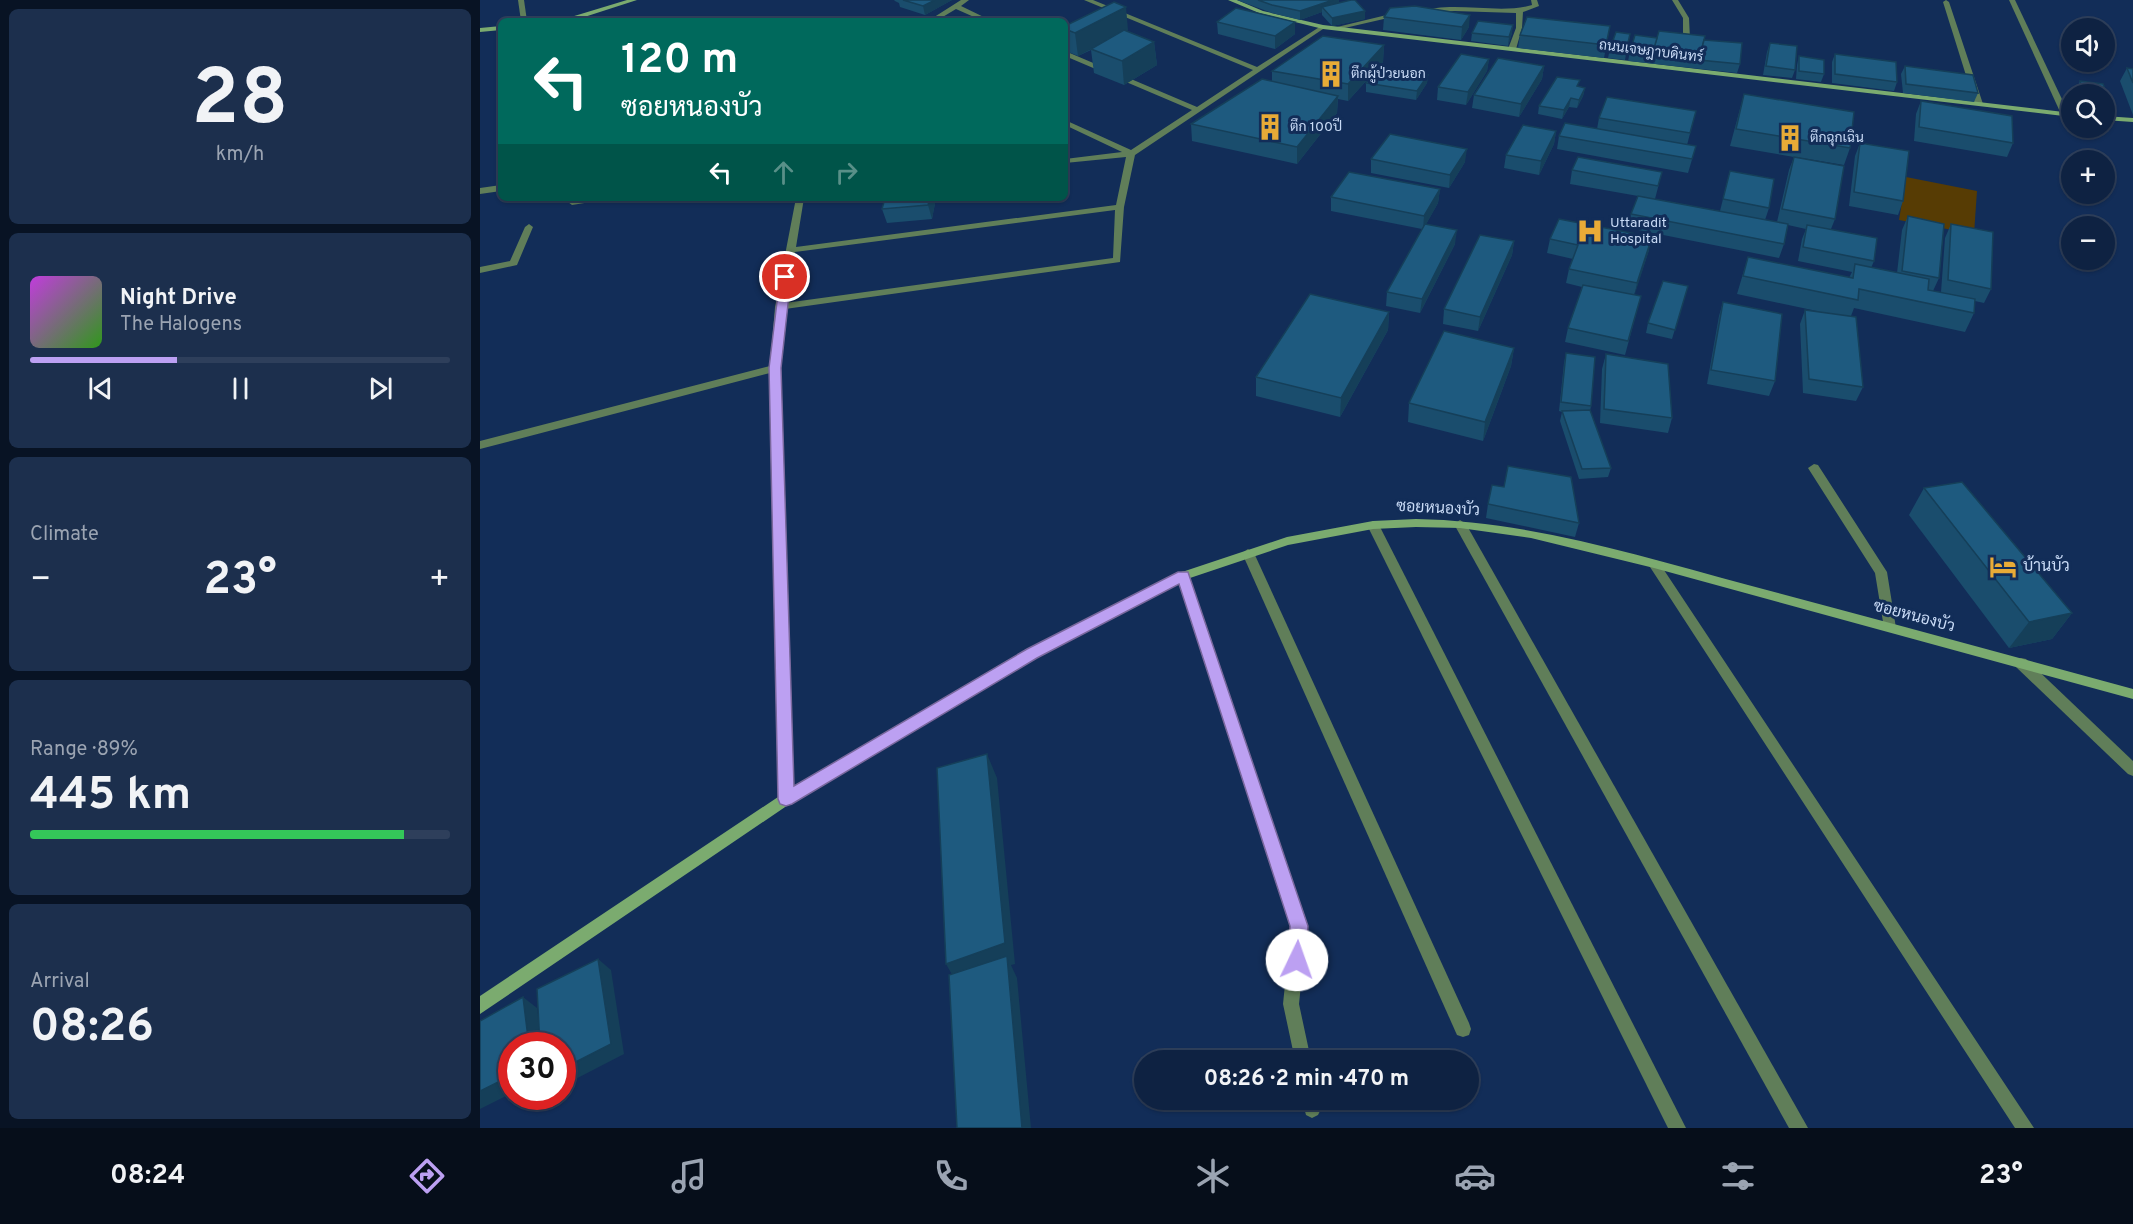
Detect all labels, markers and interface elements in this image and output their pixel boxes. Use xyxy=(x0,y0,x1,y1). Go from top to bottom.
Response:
map controls xyxy=(2061,18,2115,270)
button: sound xyxy=(2061,18,2115,72)
text: 120 m xyxy=(621,35,738,88)
street label: ถนนเจษฎาบดินทร์ xyxy=(1598,35,1705,67)
icon: left xyxy=(522,42,600,120)
text: 28 xyxy=(192,53,288,152)
building icon: ตึกผู้ป่วยนอก xyxy=(1316,59,1346,89)
place label: ตึกผู้ป่วยนอก xyxy=(1351,64,1426,83)
button: search xyxy=(2061,84,2115,138)
text: ซอยหนองบัว xyxy=(621,92,763,126)
building icon: ตึก 100ปี xyxy=(1255,112,1285,142)
place label: ตึก 100ปี xyxy=(1290,117,1342,136)
building icon: ตึกฉุกเฉิน xyxy=(1775,123,1805,153)
place label: ตึกฉุกเฉิน xyxy=(1810,129,1864,147)
text: km/h xyxy=(216,142,264,168)
button: + xyxy=(2061,150,2115,204)
icon: left xyxy=(704,156,737,189)
icon: ahead xyxy=(767,156,800,189)
icon: right xyxy=(830,156,863,189)
place label: Uttaradit Hospital xyxy=(1610,215,1667,248)
hospital icon: Uttaradit Hospital xyxy=(1575,216,1605,246)
button: − xyxy=(2061,216,2115,270)
pin xyxy=(759,251,810,302)
icon: arrive xyxy=(768,260,801,293)
text: Night Drive xyxy=(120,285,237,312)
text: The Halogens xyxy=(120,312,242,338)
icon: previous xyxy=(84,372,117,405)
icon: pause xyxy=(224,372,257,405)
icon: next xyxy=(364,372,397,405)
street label: ซอยหนองบัว xyxy=(1396,495,1481,521)
text: Climate xyxy=(30,522,99,548)
hotel icon: บ้านบัว xyxy=(1988,552,2018,582)
text: 23° xyxy=(203,553,277,610)
place label: บ้านบัว xyxy=(2023,555,2070,577)
text: − xyxy=(30,560,51,602)
text: + xyxy=(429,560,450,602)
street label: ซอยหนองบัว xyxy=(1871,595,1958,638)
text: Range · 89% xyxy=(30,737,138,763)
text: 445 km xyxy=(30,768,191,825)
position arrow xyxy=(1265,928,1329,992)
text: Arrival xyxy=(30,969,90,995)
text: 08:26 xyxy=(30,1000,154,1057)
speed limit sign: 30 xyxy=(498,1032,576,1110)
text: 08:26 · 2 min · 470 m xyxy=(1204,1066,1409,1093)
icon: directions xyxy=(406,1155,448,1197)
icon: music xyxy=(668,1155,710,1197)
icon: phone xyxy=(930,1155,972,1197)
icon: climate xyxy=(1192,1155,1234,1197)
icon: car xyxy=(1454,1155,1496,1197)
icon: filters xyxy=(1717,1155,1759,1197)
text: 08:24 xyxy=(110,1159,185,1193)
text: 23° xyxy=(1979,1159,2023,1193)

